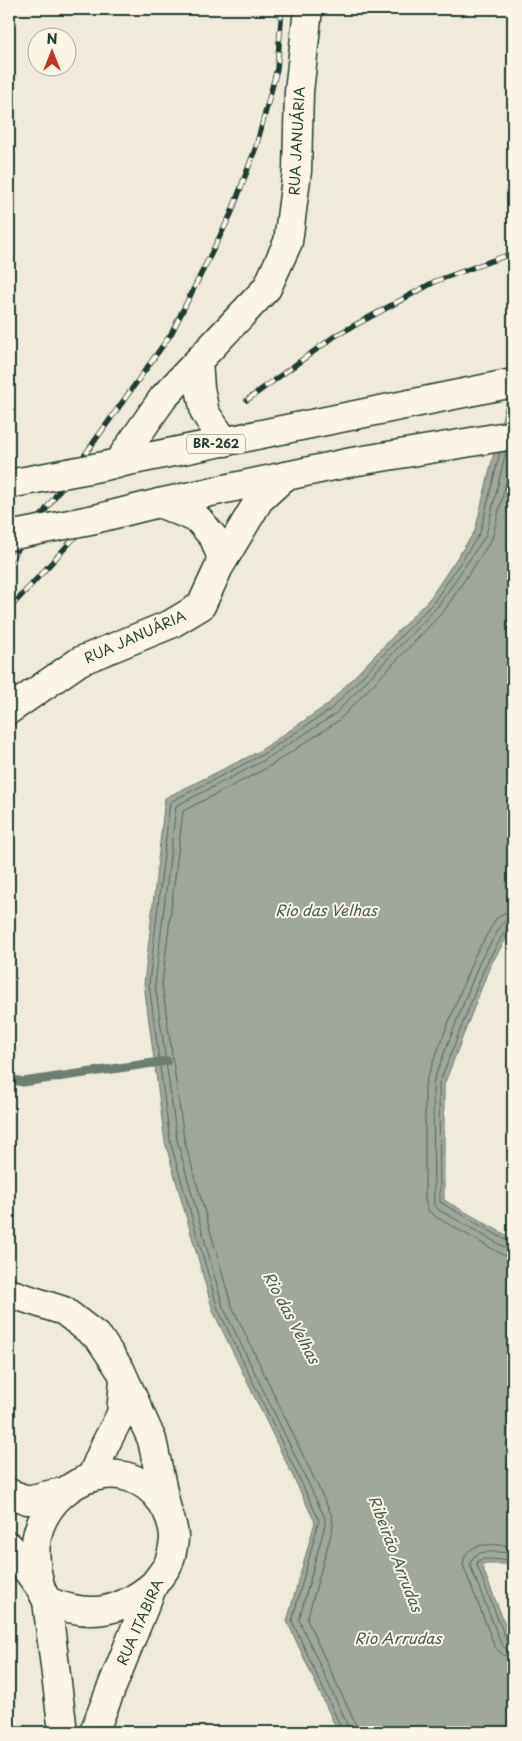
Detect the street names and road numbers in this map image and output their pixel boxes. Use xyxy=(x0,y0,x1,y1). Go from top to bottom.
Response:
street label: RUA JANUÁRIA xyxy=(283,86,310,196)
road number: BR-262 xyxy=(187,434,245,454)
street label: RUA JANUÁRIA xyxy=(81,605,189,668)
street label: RUA ITABIRA xyxy=(111,1575,168,1669)

